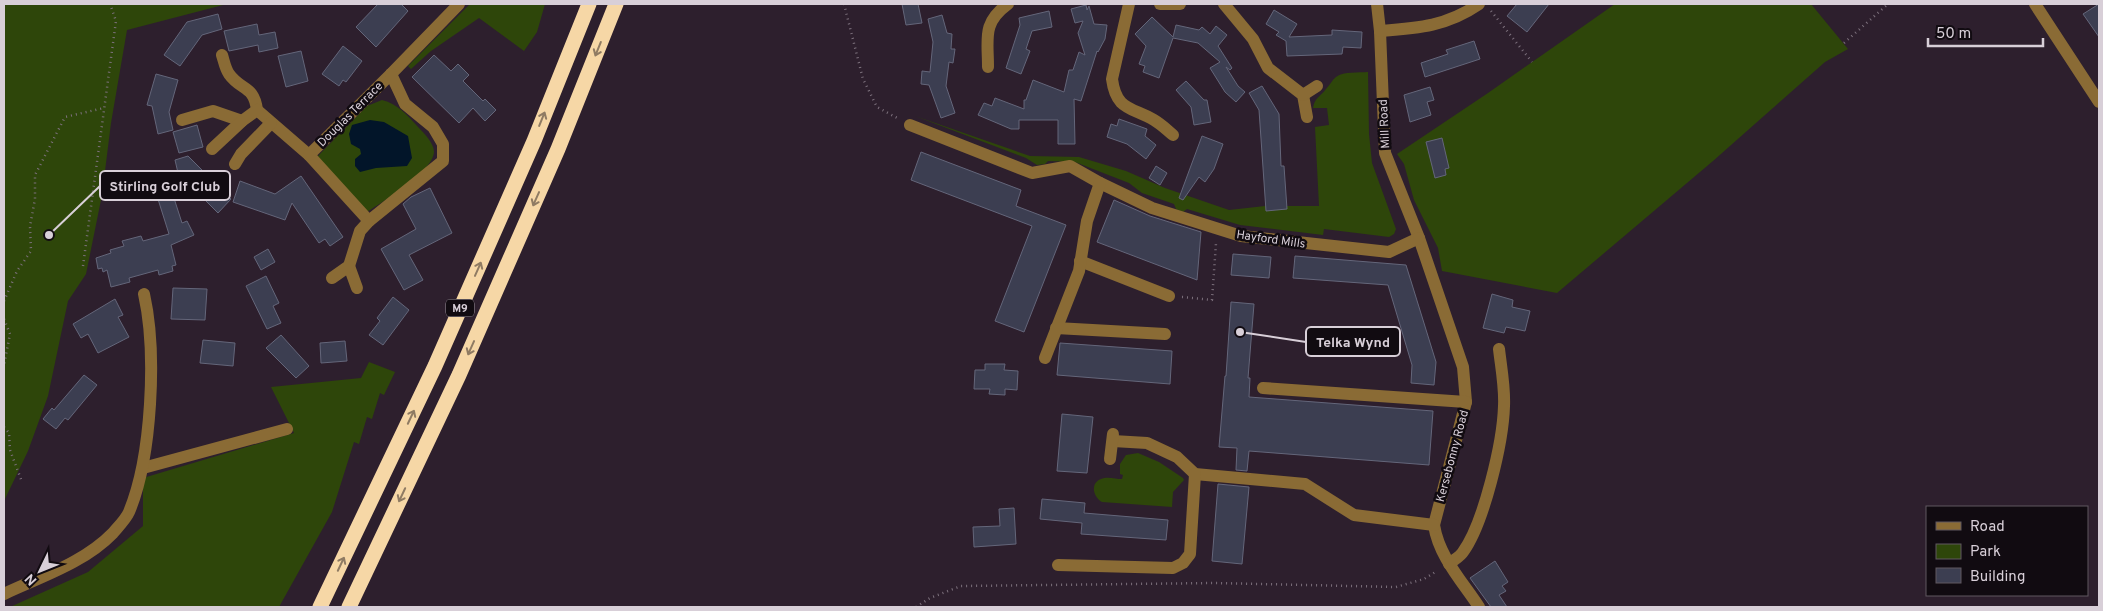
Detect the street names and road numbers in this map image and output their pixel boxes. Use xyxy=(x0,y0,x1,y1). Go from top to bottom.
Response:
street label: Douglas Terrace xyxy=(315,79,387,151)
street label: Mill Road xyxy=(1376,99,1394,149)
street label: Hayford Mills xyxy=(1235,227,1306,253)
road number: M9 xyxy=(446,300,474,316)
street label: Kersebonny Road xyxy=(1433,408,1473,504)

